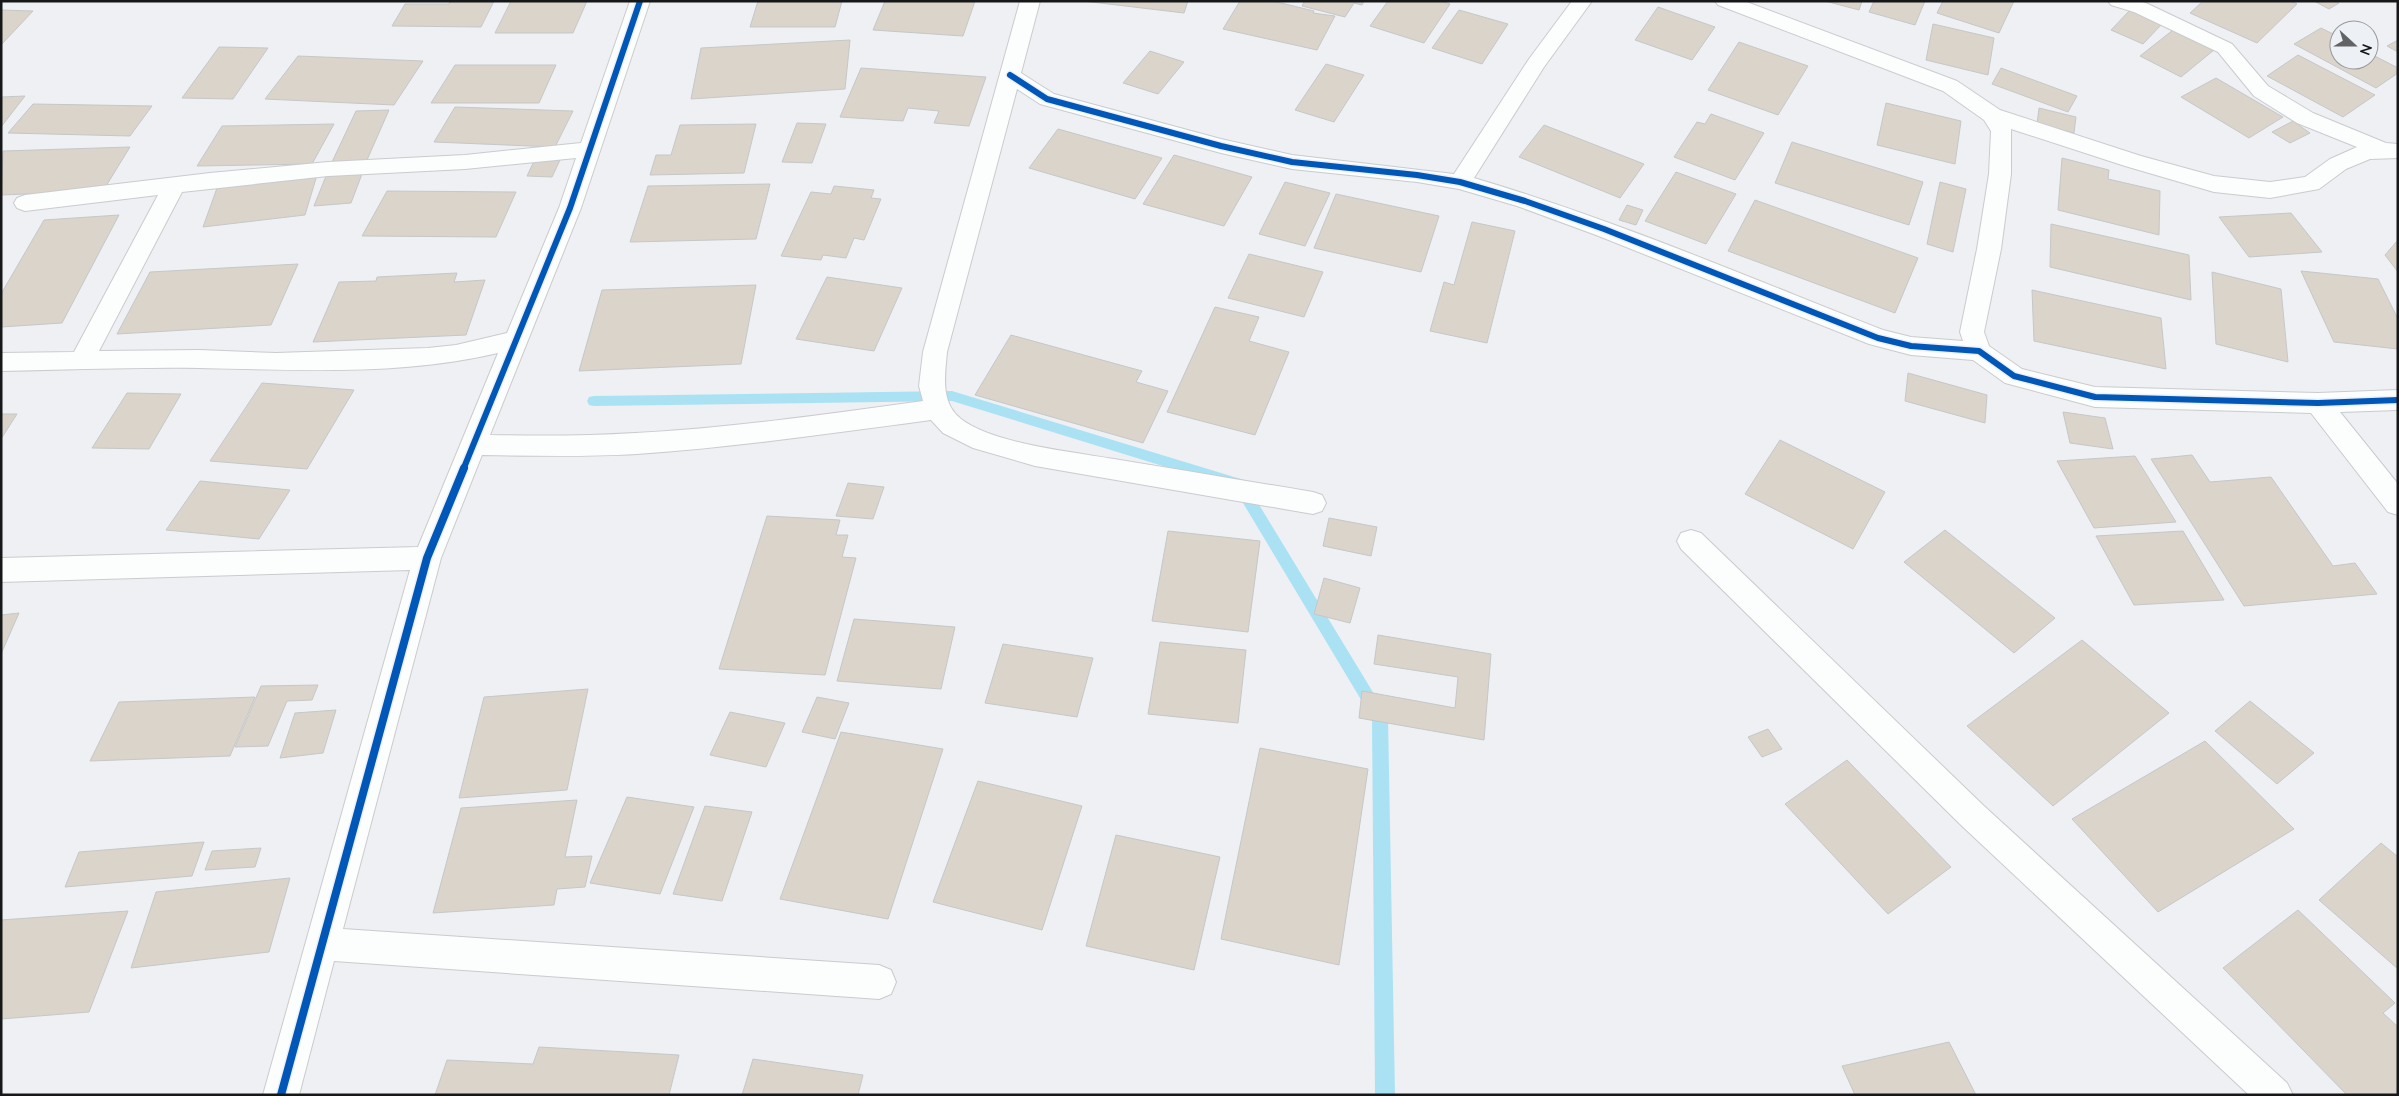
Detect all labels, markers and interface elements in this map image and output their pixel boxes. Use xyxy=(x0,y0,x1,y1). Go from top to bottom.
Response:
north arrow xyxy=(2329,20,2379,70)
text: N xyxy=(2355,41,2376,58)

